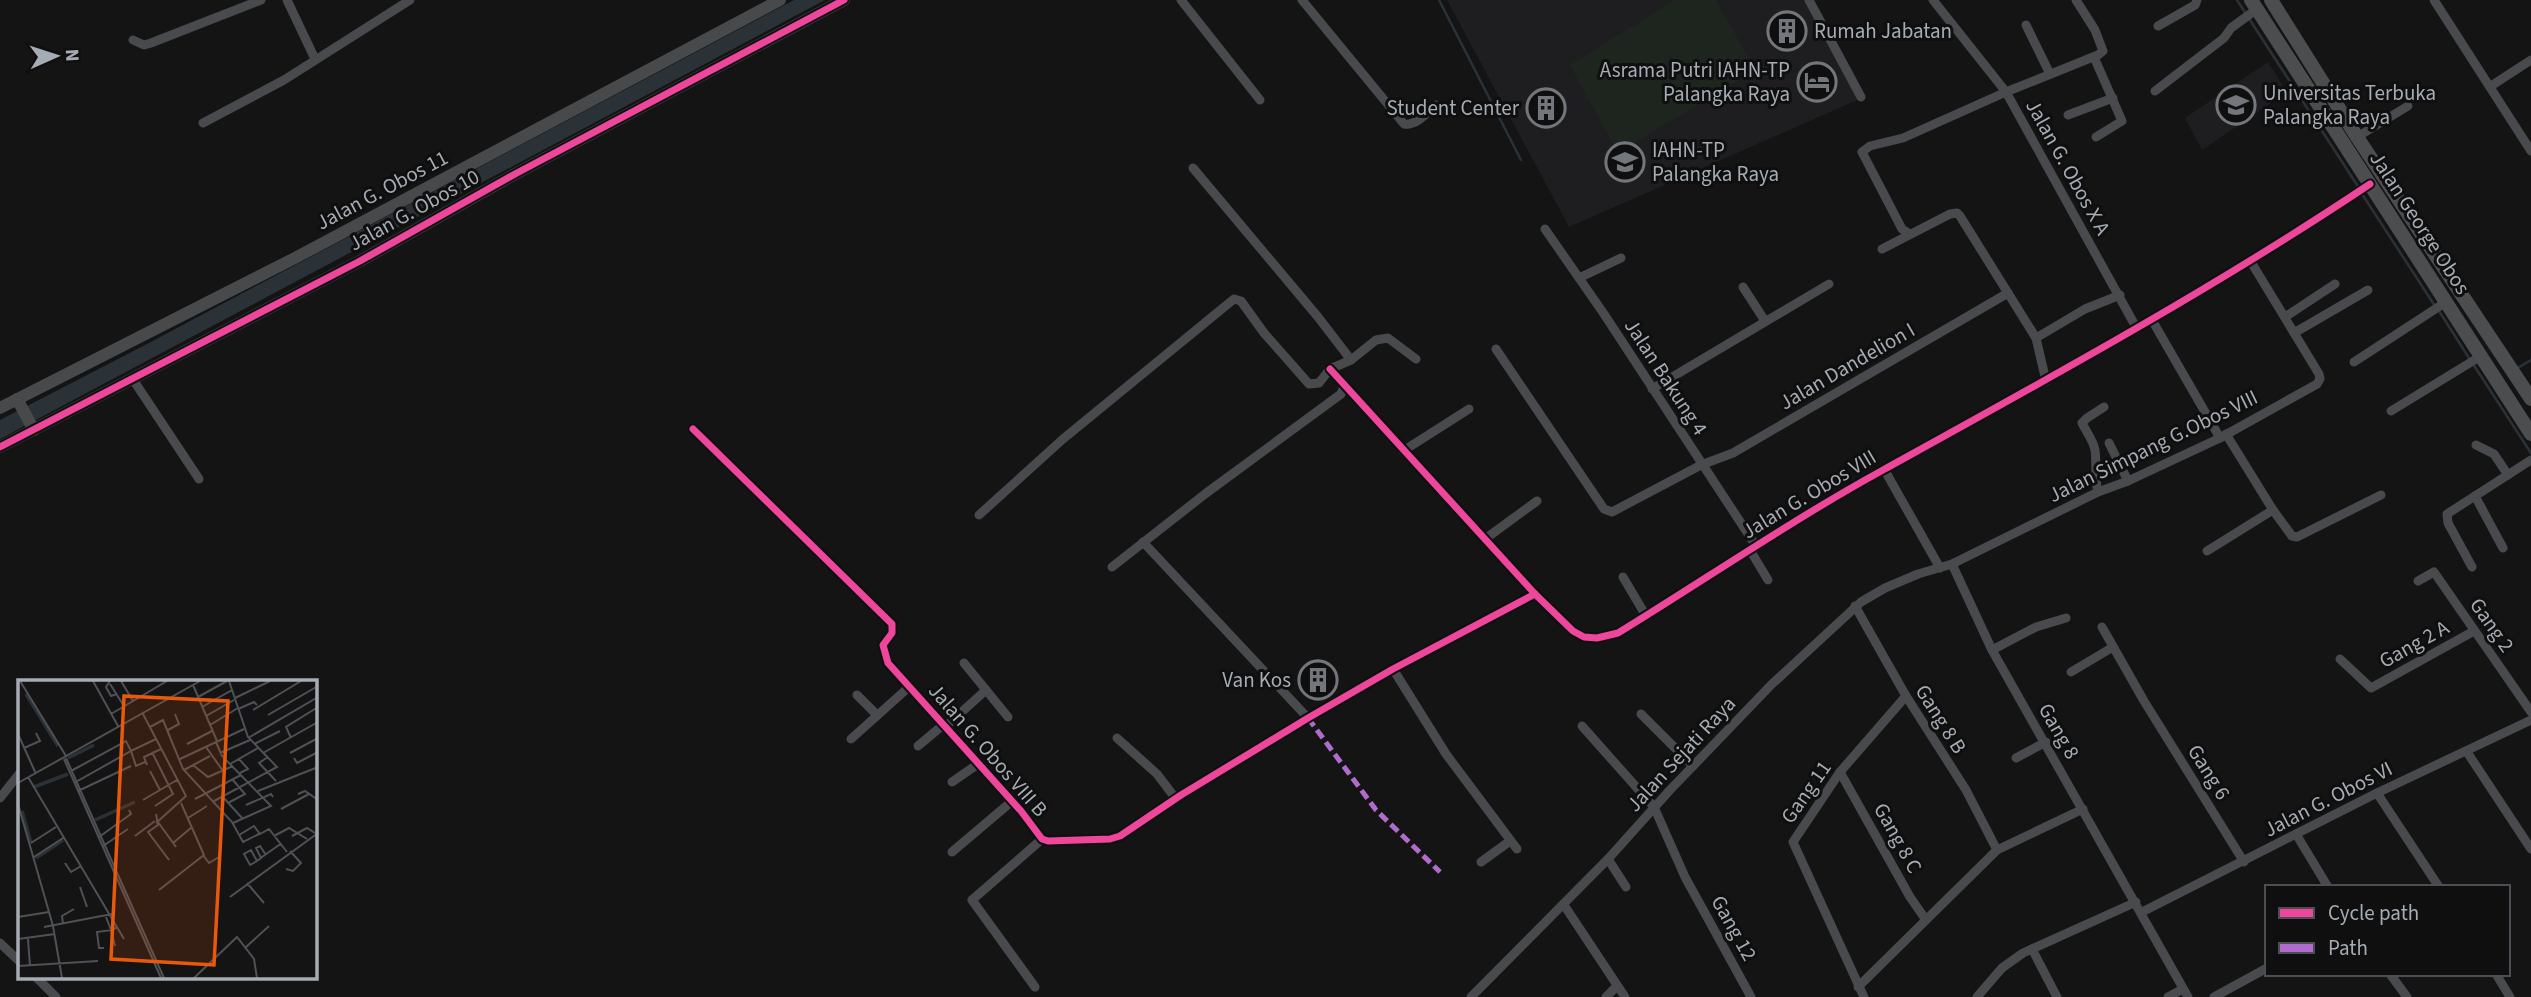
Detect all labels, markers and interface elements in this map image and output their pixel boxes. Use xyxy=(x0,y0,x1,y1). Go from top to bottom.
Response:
building icon: Rumah Jabatan xyxy=(1766,10,1808,52)
place label: Rumah Jabatan xyxy=(1814,16,1952,46)
north arrow xyxy=(21,21,91,91)
text: N xyxy=(58,48,85,62)
place label: Asrama Putri IAHN-TP Palangka Raya xyxy=(1600,55,1790,109)
hotel icon: Asrama Putri IAHN-TP Palangka Raya xyxy=(1796,61,1838,103)
place label: Universitas Terbuka Palangka Raya xyxy=(2263,78,2436,132)
school or university icon: Universitas Terbuka Palangka Raya xyxy=(2215,84,2257,126)
building icon: Student Center xyxy=(1525,87,1567,129)
place label: Student Center xyxy=(1386,93,1520,123)
street label: Jalan G. Obos X A xyxy=(2018,94,2118,241)
place label: IAHN-TP Palangka Raya xyxy=(1652,135,1779,189)
school or university icon: IAHN-TP Palangka Raya xyxy=(1604,141,1646,183)
street label: Jalan G. Obos 11 xyxy=(311,143,453,237)
street label: Jalan George Obos xyxy=(2363,146,2478,300)
street label: Jalan G. Obos 10 xyxy=(343,162,485,258)
street label: Jalan Bakung 4 xyxy=(1617,313,1715,441)
street label: Jalan Dandelion I xyxy=(1773,315,1921,417)
street label: Jalan Simpang G.Obos VIII xyxy=(2043,382,2263,510)
street label: Jalan G. Obos VIII xyxy=(1736,442,1882,546)
street label: Gang 2 xyxy=(2462,592,2522,658)
street label: Gang 2 A xyxy=(2374,612,2455,676)
building icon: Van Kos xyxy=(1297,659,1339,701)
place label: Van Kos xyxy=(1222,665,1291,695)
street label: Jalan G. Obos VIII B xyxy=(921,677,1055,823)
street label: Gang 8 B xyxy=(1908,678,1974,760)
inset map xyxy=(18,680,317,979)
street label: Jalan Sejati Raya xyxy=(1619,690,1743,818)
street label: Gang 8 xyxy=(2031,697,2087,765)
street label: Gang 6 xyxy=(2180,739,2238,805)
street label: Gang 11 xyxy=(1773,754,1839,830)
street label: Jalan G. Obos VI xyxy=(2258,754,2398,844)
street label: Gang 8 C xyxy=(1866,797,1930,879)
legend xyxy=(2265,885,2510,976)
street label: Gang 12 xyxy=(1704,890,1764,966)
text: Cycle path xyxy=(2328,898,2419,928)
text: Path xyxy=(2328,933,2368,963)

